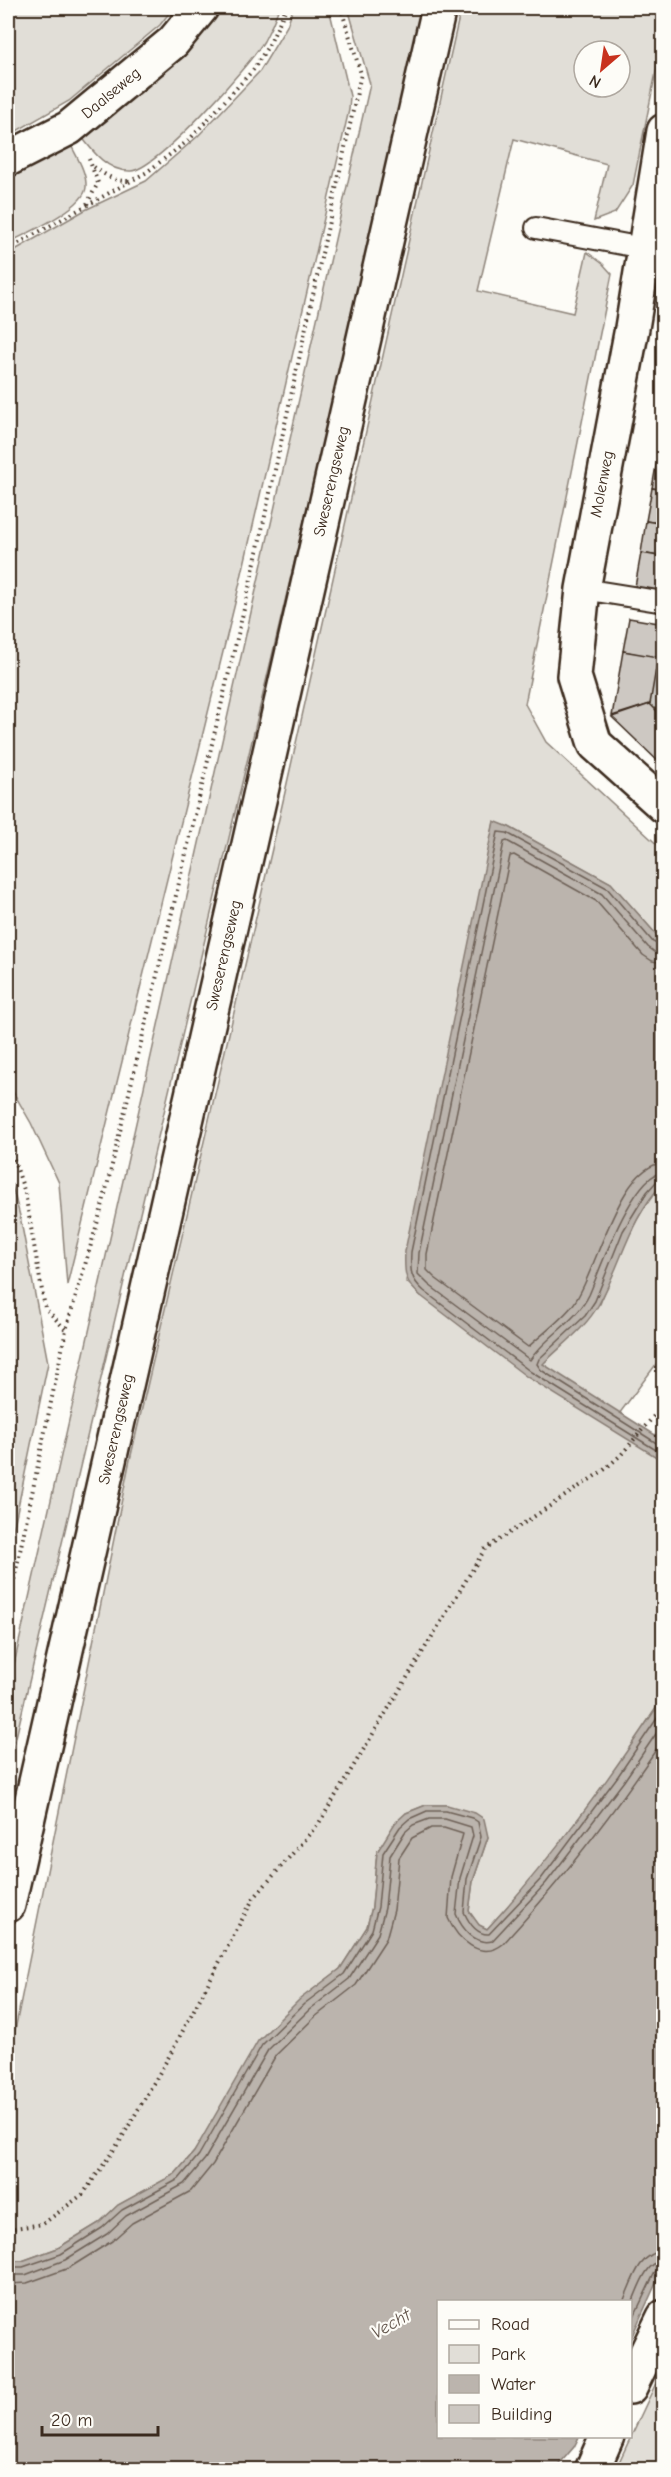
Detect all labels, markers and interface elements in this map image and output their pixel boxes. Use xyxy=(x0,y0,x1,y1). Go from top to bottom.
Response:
north arrow xyxy=(572,39,632,99)
street label: Daalseweg xyxy=(78,64,144,123)
text: N xyxy=(586,71,604,92)
street label: Sweserengseweg xyxy=(310,424,353,538)
street label: Molenweg xyxy=(587,449,617,519)
street label: Sweserengseweg xyxy=(203,898,245,1012)
street label: Sweserengseweg xyxy=(95,1372,137,1486)
legend xyxy=(437,2300,632,2438)
water label: Vecht xyxy=(368,2304,415,2344)
text: Road xyxy=(491,2314,530,2335)
text: Park xyxy=(491,2344,526,2365)
text: Water xyxy=(491,2374,536,2395)
scale bar xyxy=(42,2399,158,2437)
text: Building xyxy=(491,2404,553,2425)
text: 20 m xyxy=(51,2410,92,2431)

